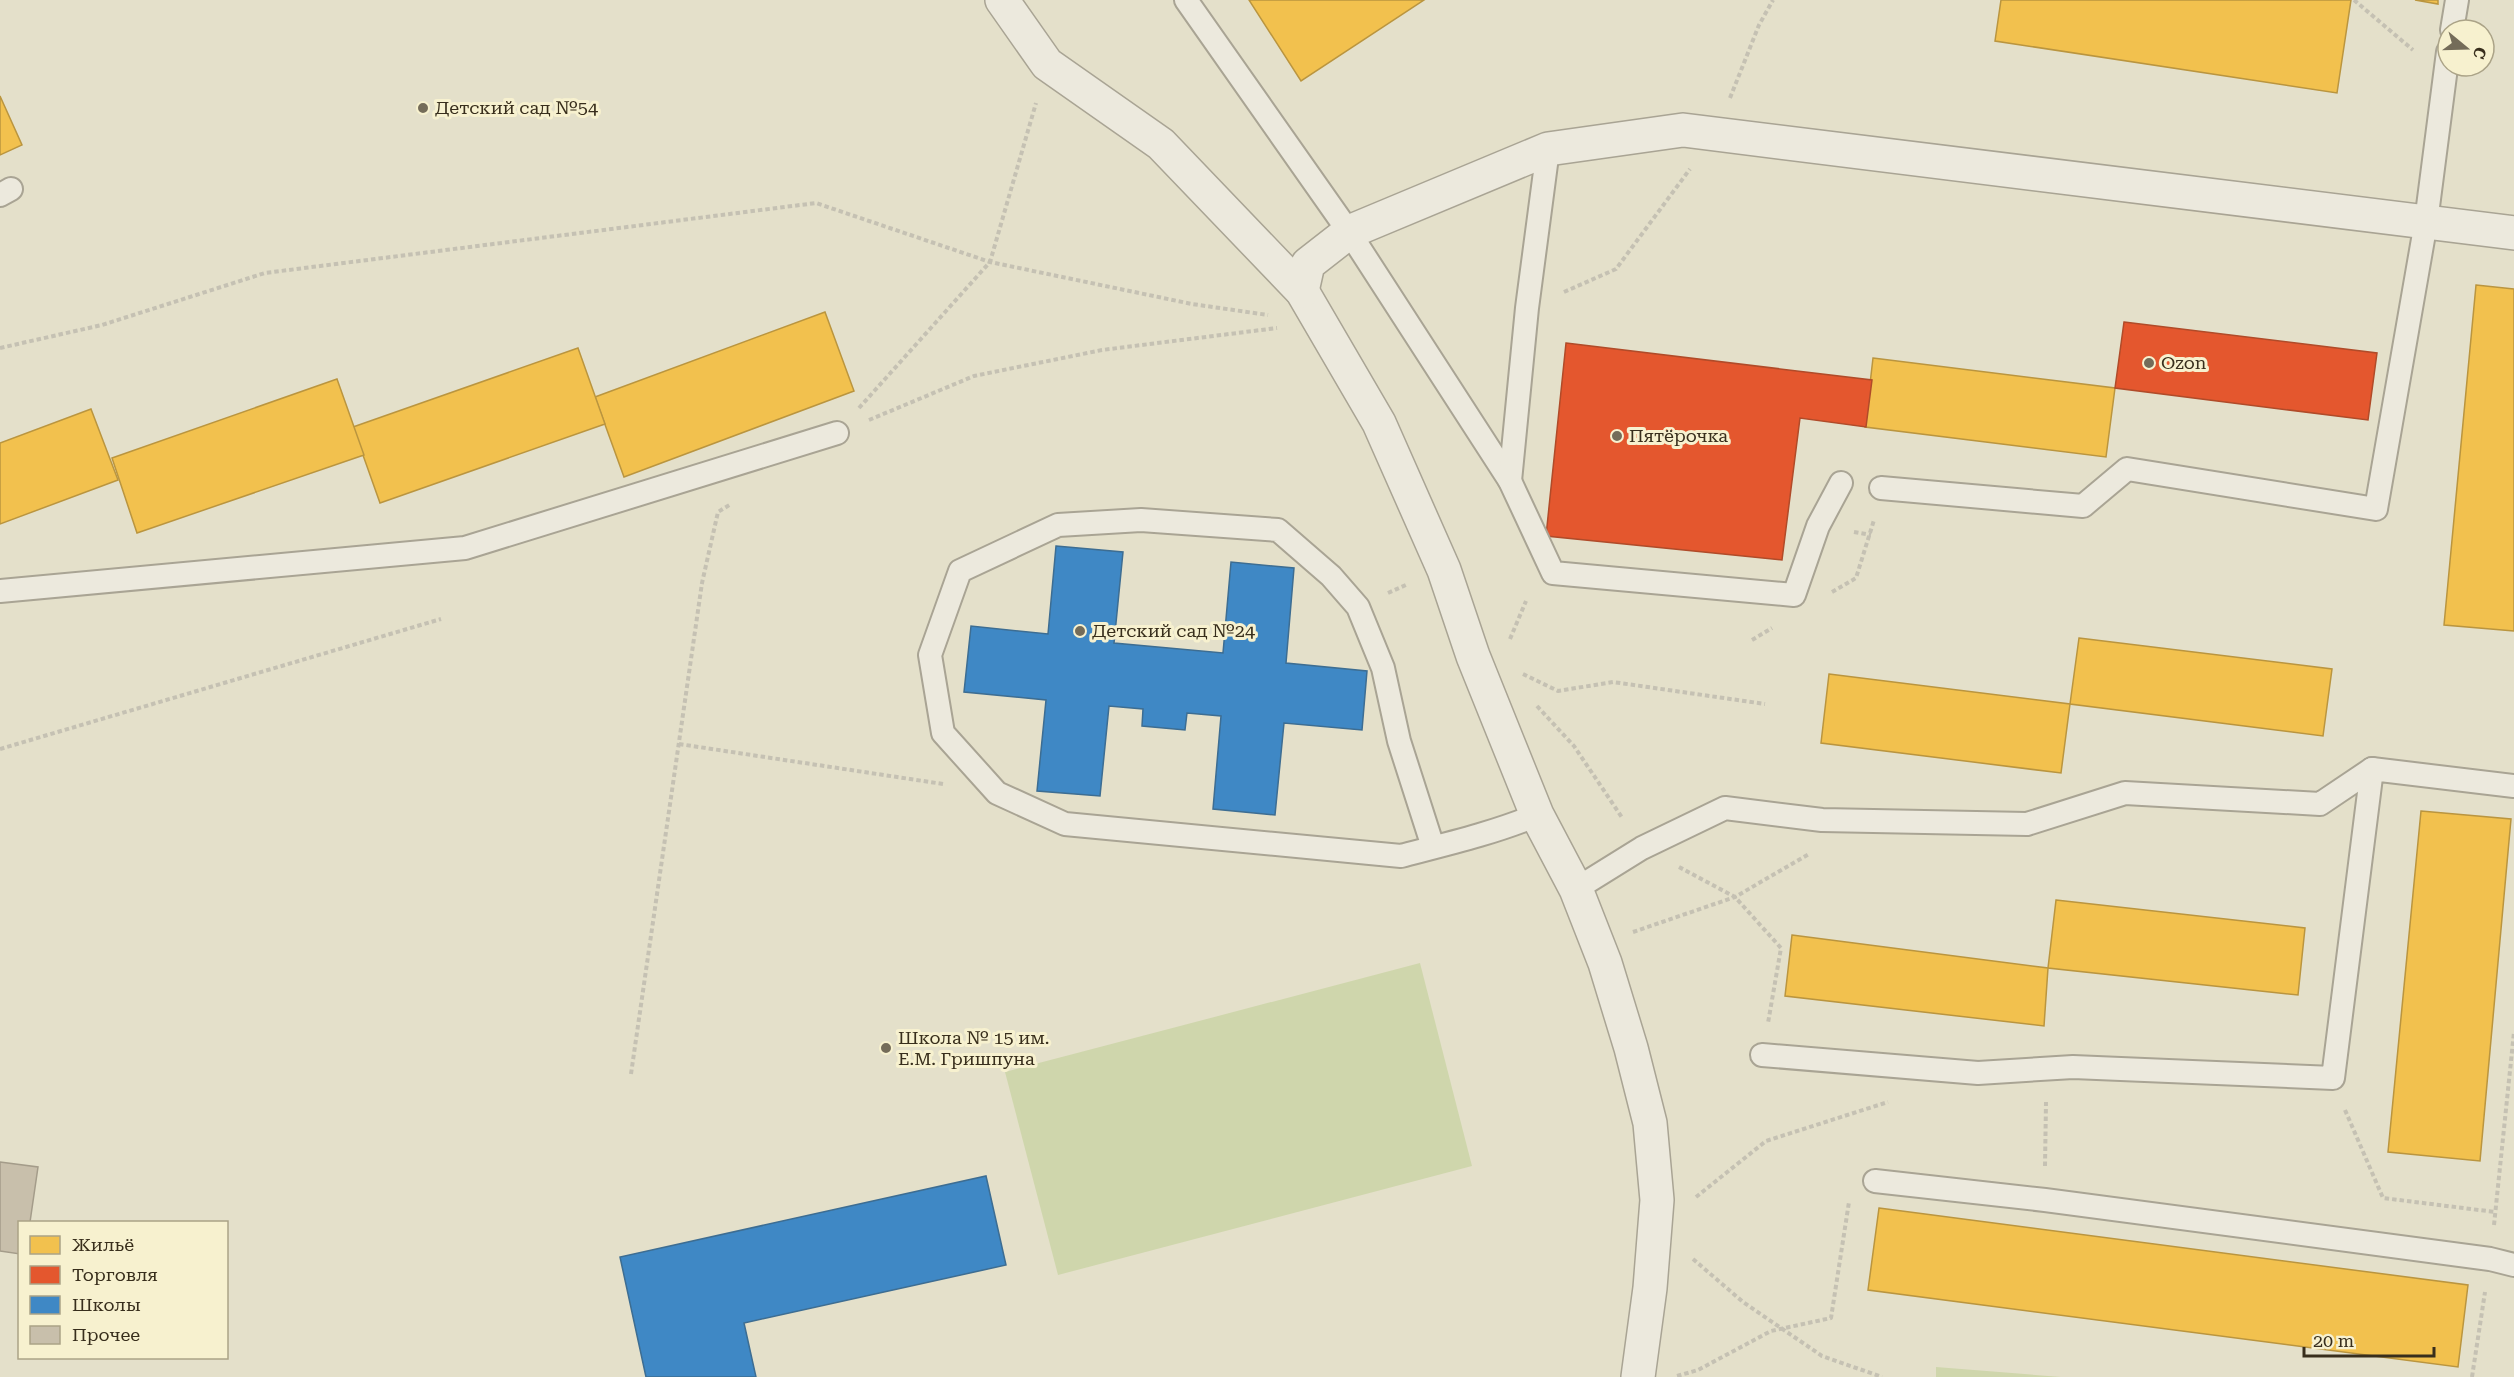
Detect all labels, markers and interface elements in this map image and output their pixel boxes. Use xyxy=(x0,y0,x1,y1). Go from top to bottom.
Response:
north arrow xyxy=(2436,18,2496,78)
text: С xyxy=(2469,44,2491,61)
place label: Детский сад №54 xyxy=(435,97,598,118)
marker: Детский сад №54 xyxy=(416,101,430,115)
place label: Ozon xyxy=(2161,352,2207,373)
marker: Ozon xyxy=(2142,356,2156,370)
place label: Пятёрочка xyxy=(1629,425,1728,446)
marker: Пятёрочка xyxy=(1610,429,1624,443)
place label: Детский сад №24 xyxy=(1092,620,1255,641)
marker: Детский сад №24 xyxy=(1073,624,1087,638)
place label: Школа № 15 им. Е.М. Гришпуна xyxy=(898,1027,1049,1069)
marker: Школа № 15 им. Е.М. Гришпуна xyxy=(879,1041,893,1055)
legend xyxy=(18,1221,228,1359)
text: Жильё xyxy=(72,1234,134,1255)
text: Торговля xyxy=(72,1264,158,1285)
text: Школы xyxy=(72,1294,141,1315)
scale bar xyxy=(2304,1320,2434,1358)
text: Прочее xyxy=(72,1324,140,1345)
text: 20 m xyxy=(2313,1330,2354,1351)

